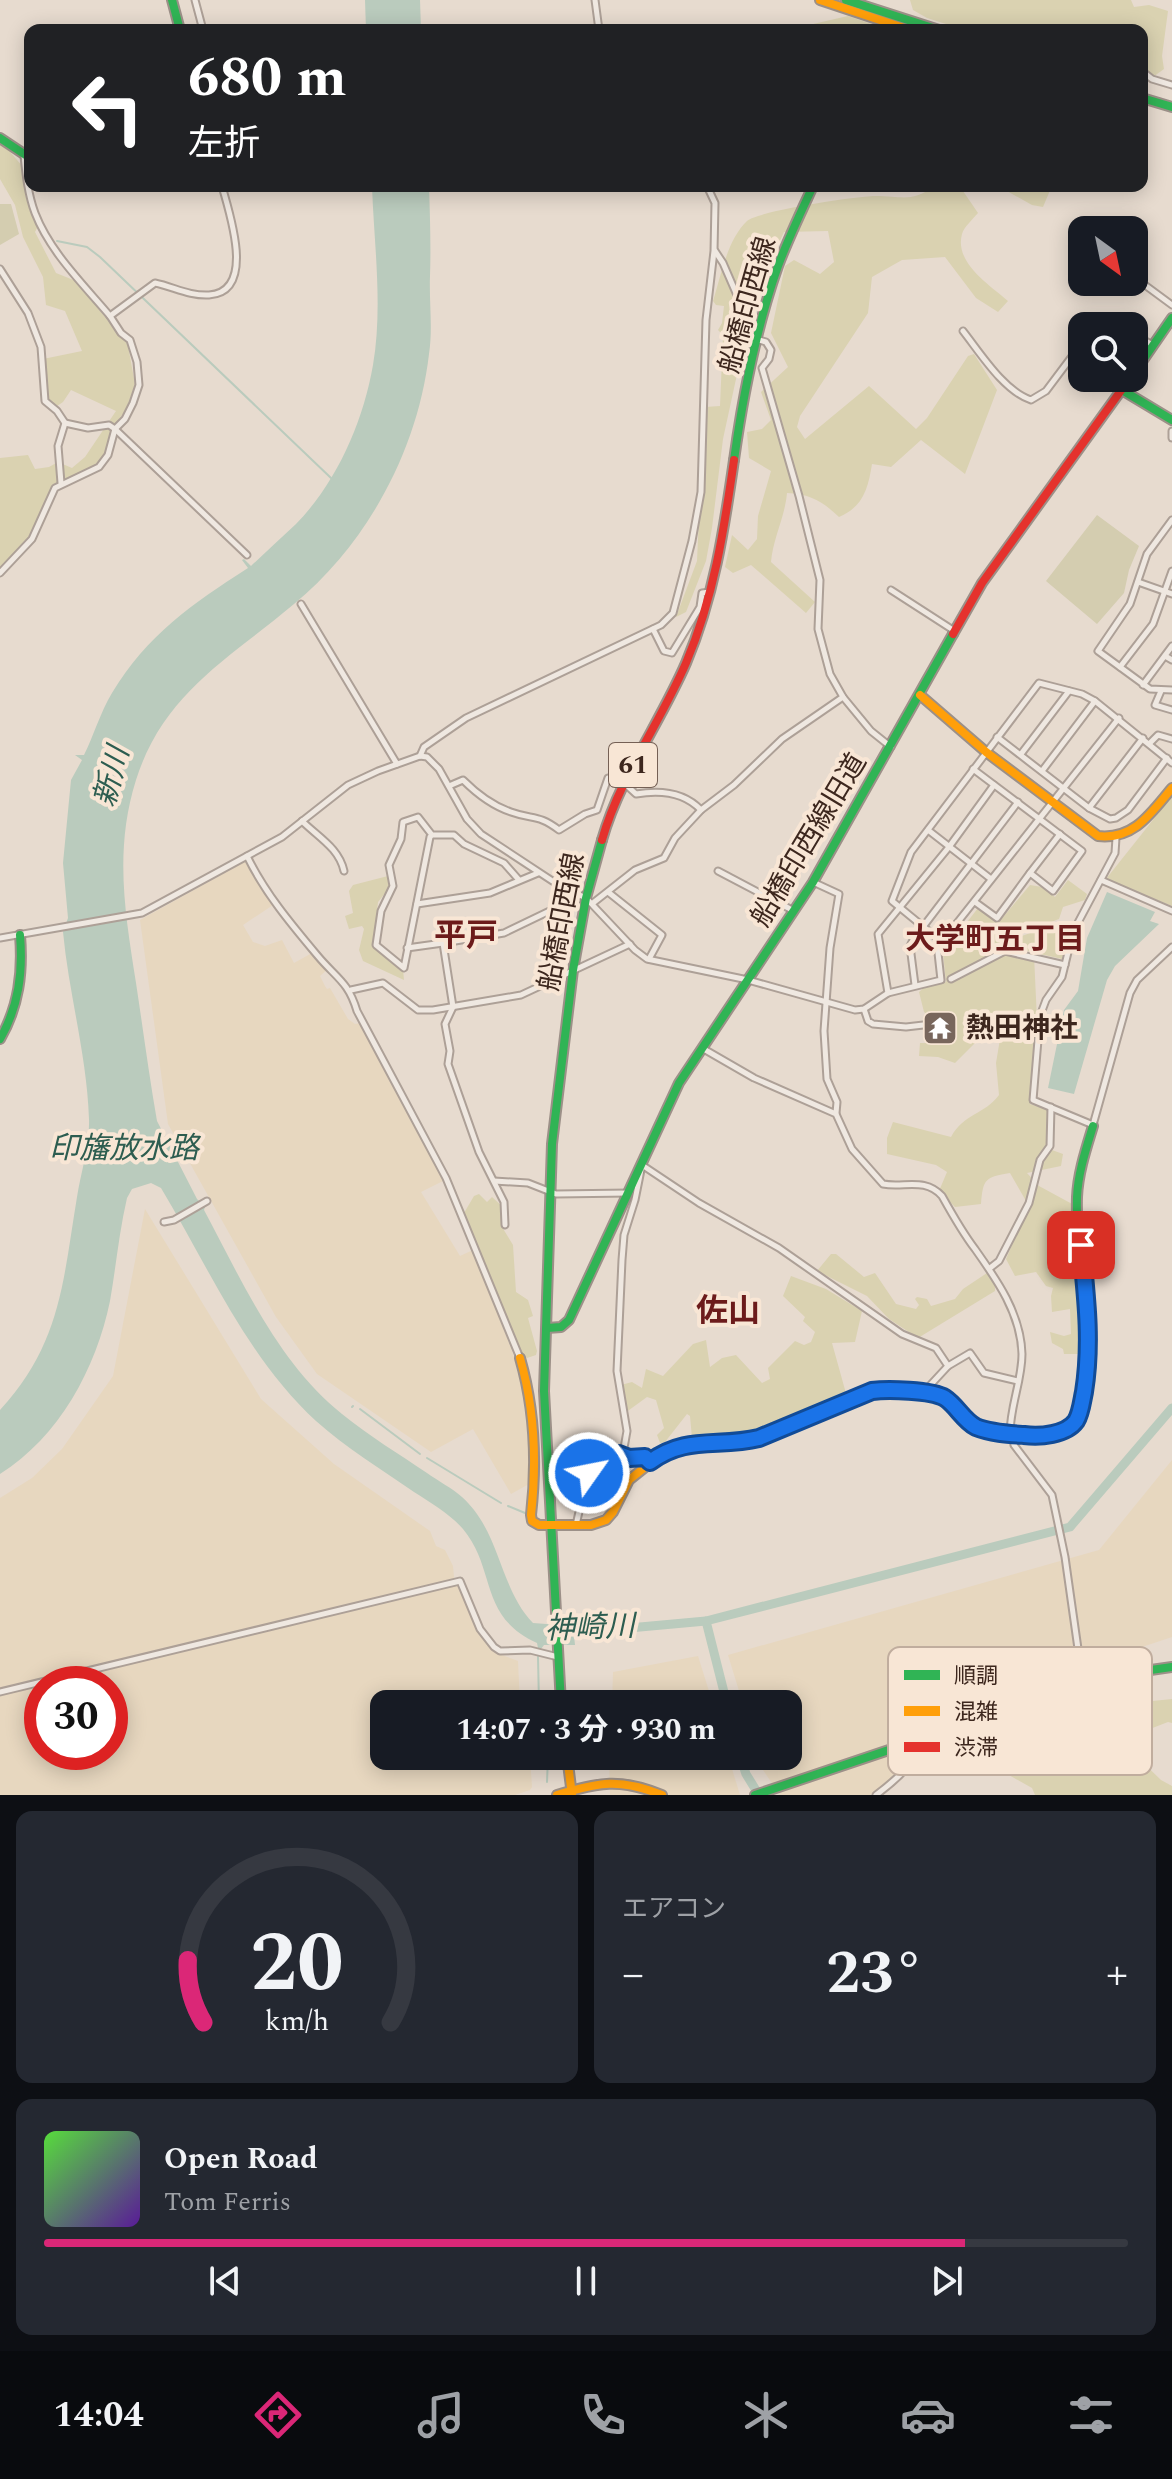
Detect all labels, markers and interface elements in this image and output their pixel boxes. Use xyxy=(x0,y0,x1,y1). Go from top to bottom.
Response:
text: 680 m xyxy=(188,36,347,121)
icon: left xyxy=(56,56,160,160)
text: 左折 xyxy=(188,117,260,172)
north arrow xyxy=(1068,216,1148,296)
map controls xyxy=(1068,216,1148,392)
street label: 船橋印西線 xyxy=(708,232,788,378)
button: search xyxy=(1068,312,1148,392)
water label: 新川 xyxy=(82,739,143,812)
road number: 61 xyxy=(609,743,657,787)
street label: 船橋印西線旧道 xyxy=(740,745,878,935)
street label: 船橋印西線 xyxy=(528,849,596,995)
district label: 平戸 xyxy=(434,912,498,961)
district label: 大学町五丁目 xyxy=(905,917,1085,963)
place label: 熱田神社 xyxy=(966,1007,1078,1050)
temple icon: 熱田神社 xyxy=(921,1009,959,1047)
water label: 印旛放水路 xyxy=(49,1126,202,1172)
pin xyxy=(1047,1211,1115,1279)
icon: arrive xyxy=(1059,1223,1103,1267)
district label: 佐山 xyxy=(696,1287,760,1336)
position arrow xyxy=(547,1431,631,1515)
water label: 神崎川 xyxy=(544,1603,639,1653)
legend xyxy=(888,1647,1152,1775)
text: 順調 xyxy=(954,1660,998,1693)
speed limit sign: 30 xyxy=(24,1666,128,1770)
text: 混雑 xyxy=(954,1696,998,1729)
text: 14:07 · 3 分 · 930 m xyxy=(456,1707,716,1753)
text: 渋滞 xyxy=(954,1732,998,1765)
text: エアコン xyxy=(622,1889,726,1929)
text: 20 xyxy=(250,1901,344,2028)
text: 23° xyxy=(826,1928,924,2020)
text: − xyxy=(622,1941,644,2008)
text: + xyxy=(1106,1941,1128,2008)
text: km/h xyxy=(265,2000,329,2043)
text: Open Road xyxy=(164,2136,318,2182)
text: Tom Ferris xyxy=(164,2182,291,2222)
icon: previous xyxy=(203,2259,247,2303)
icon: pause xyxy=(564,2259,608,2303)
icon: next xyxy=(925,2259,969,2303)
icon: directions xyxy=(250,2387,306,2443)
icon: music xyxy=(413,2387,469,2443)
icon: phone xyxy=(575,2387,631,2443)
icon: climate xyxy=(738,2387,794,2443)
icon: car xyxy=(900,2387,956,2443)
icon: filters xyxy=(1063,2387,1119,2443)
text: 14:04 xyxy=(53,2388,144,2443)

